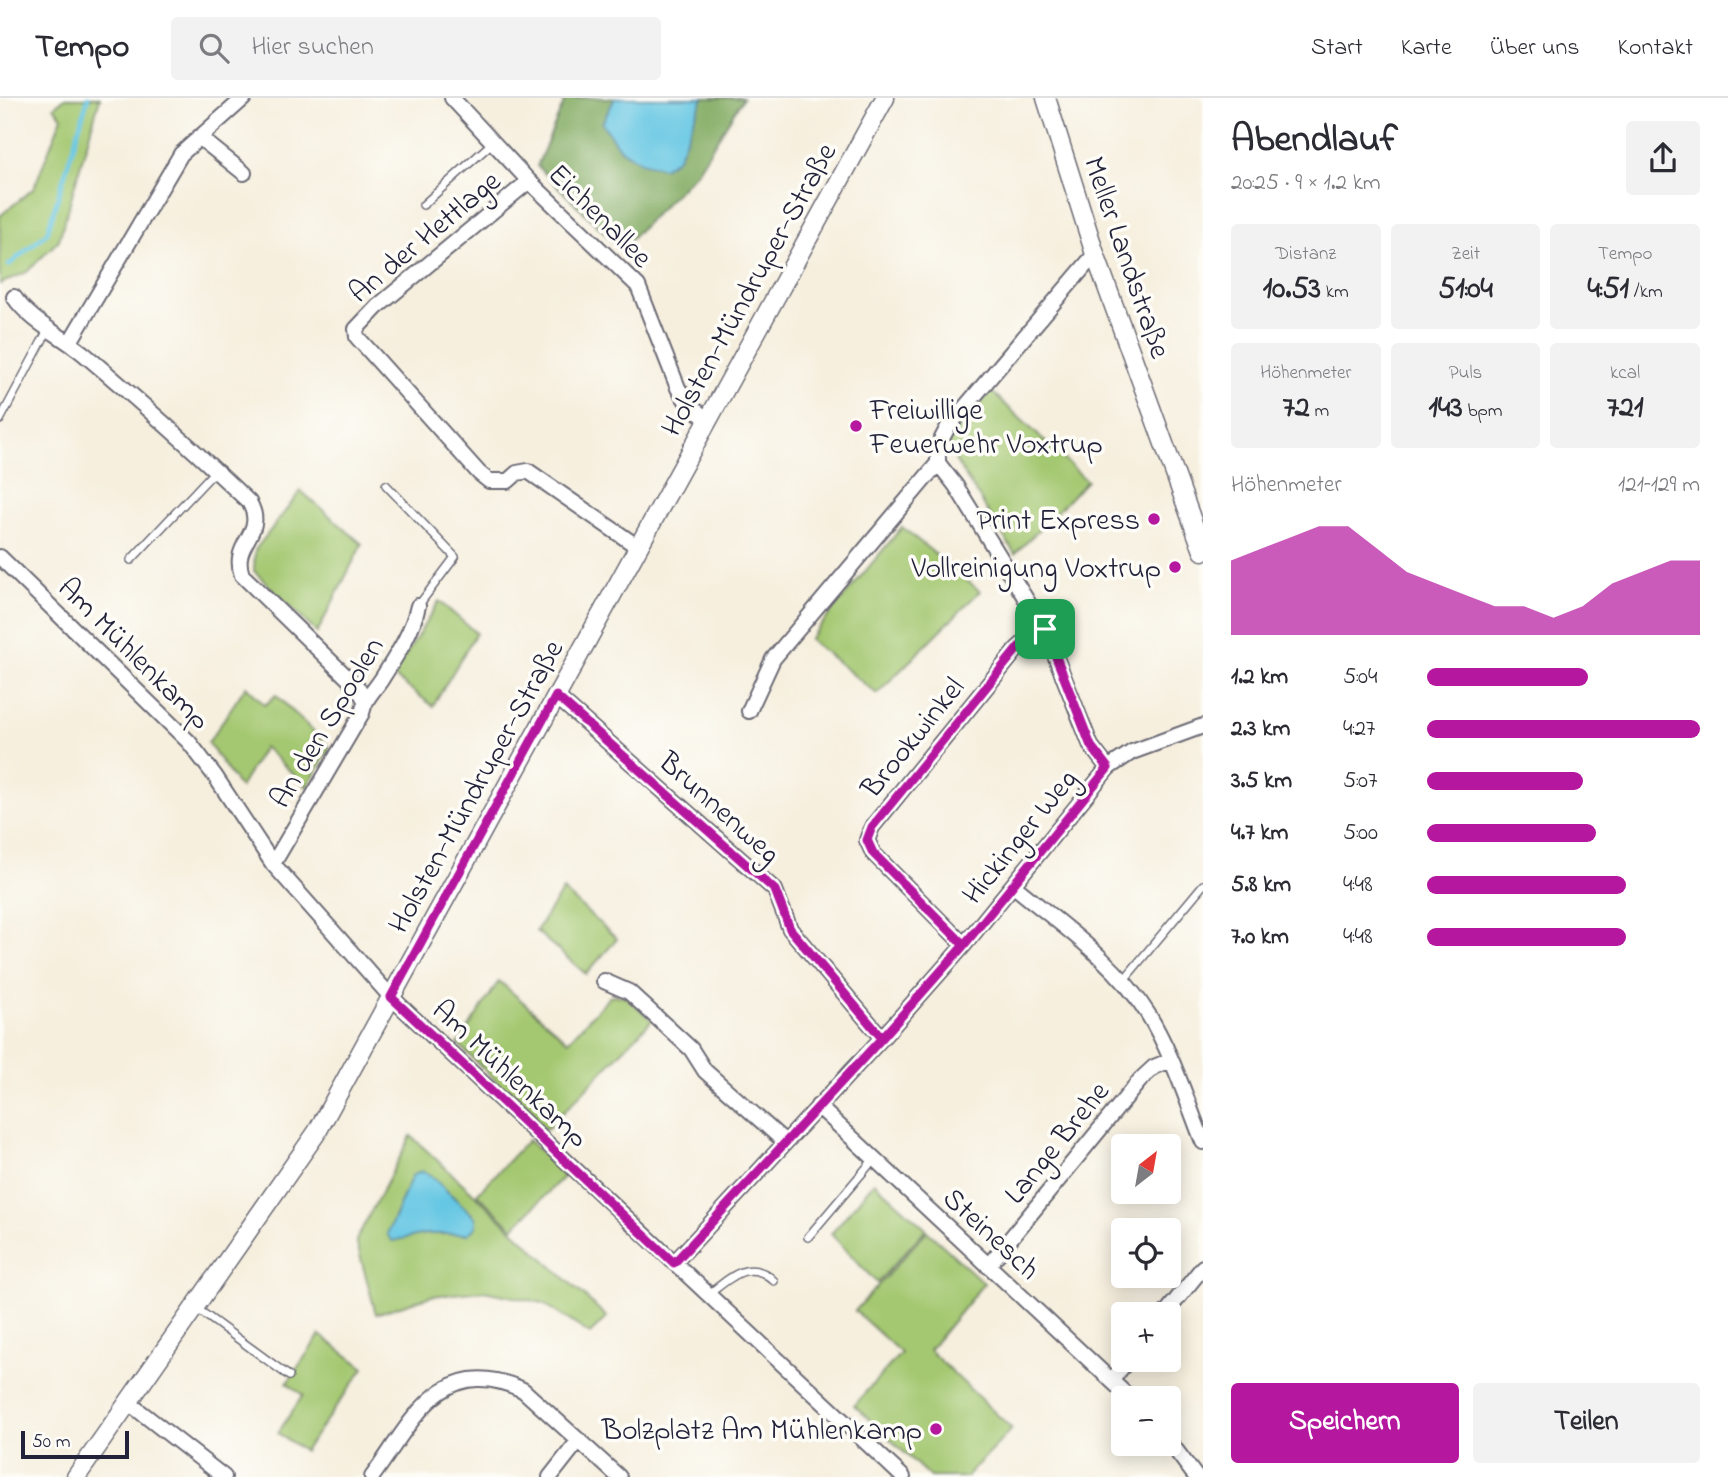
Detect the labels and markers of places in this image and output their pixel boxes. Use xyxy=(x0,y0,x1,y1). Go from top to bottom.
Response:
place label: Freiwillige Feuerwehr Voxtrup xyxy=(869,390,1103,468)
marker: Freiwillige Feuerwehr Voxtrup xyxy=(848,418,864,434)
place label: Print Express xyxy=(976,500,1140,544)
marker: Print Express xyxy=(1146,511,1162,527)
place label: Vollreinigung Voxtrup xyxy=(911,548,1161,592)
marker: Vollreinigung Voxtrup xyxy=(1167,559,1183,575)
pin xyxy=(1015,599,1075,659)
place label: Bolzplatz Am Mühlenkamp xyxy=(601,1410,922,1454)
marker: Bolzplatz Am Mühlenkamp xyxy=(928,1421,944,1437)

